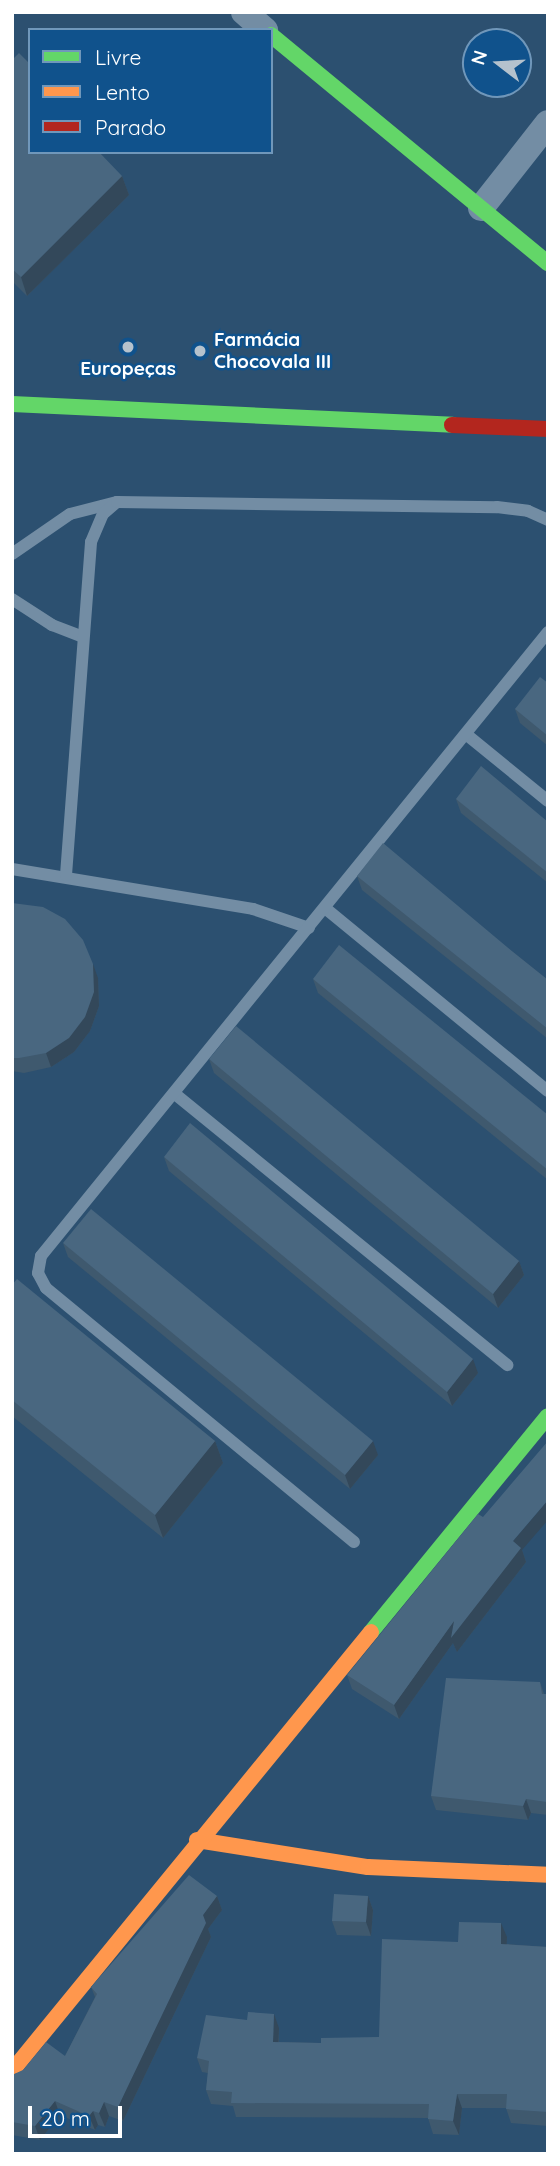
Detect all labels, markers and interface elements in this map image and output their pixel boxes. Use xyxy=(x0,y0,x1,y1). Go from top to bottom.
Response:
legend xyxy=(28,28,273,154)
north arrow xyxy=(462,28,532,98)
text: Livre xyxy=(95,44,141,70)
text: N xyxy=(465,47,492,68)
text: Lento xyxy=(95,79,150,105)
text: Parado xyxy=(95,114,166,140)
place label: Farmácia Chocovala III xyxy=(214,329,331,373)
marker: Europeças xyxy=(120,339,136,355)
marker: Farmácia Chocovala III xyxy=(192,343,208,359)
place label: Europeças xyxy=(80,358,176,380)
scale bar xyxy=(32,2092,126,2136)
text: 20 m xyxy=(41,2105,90,2131)

